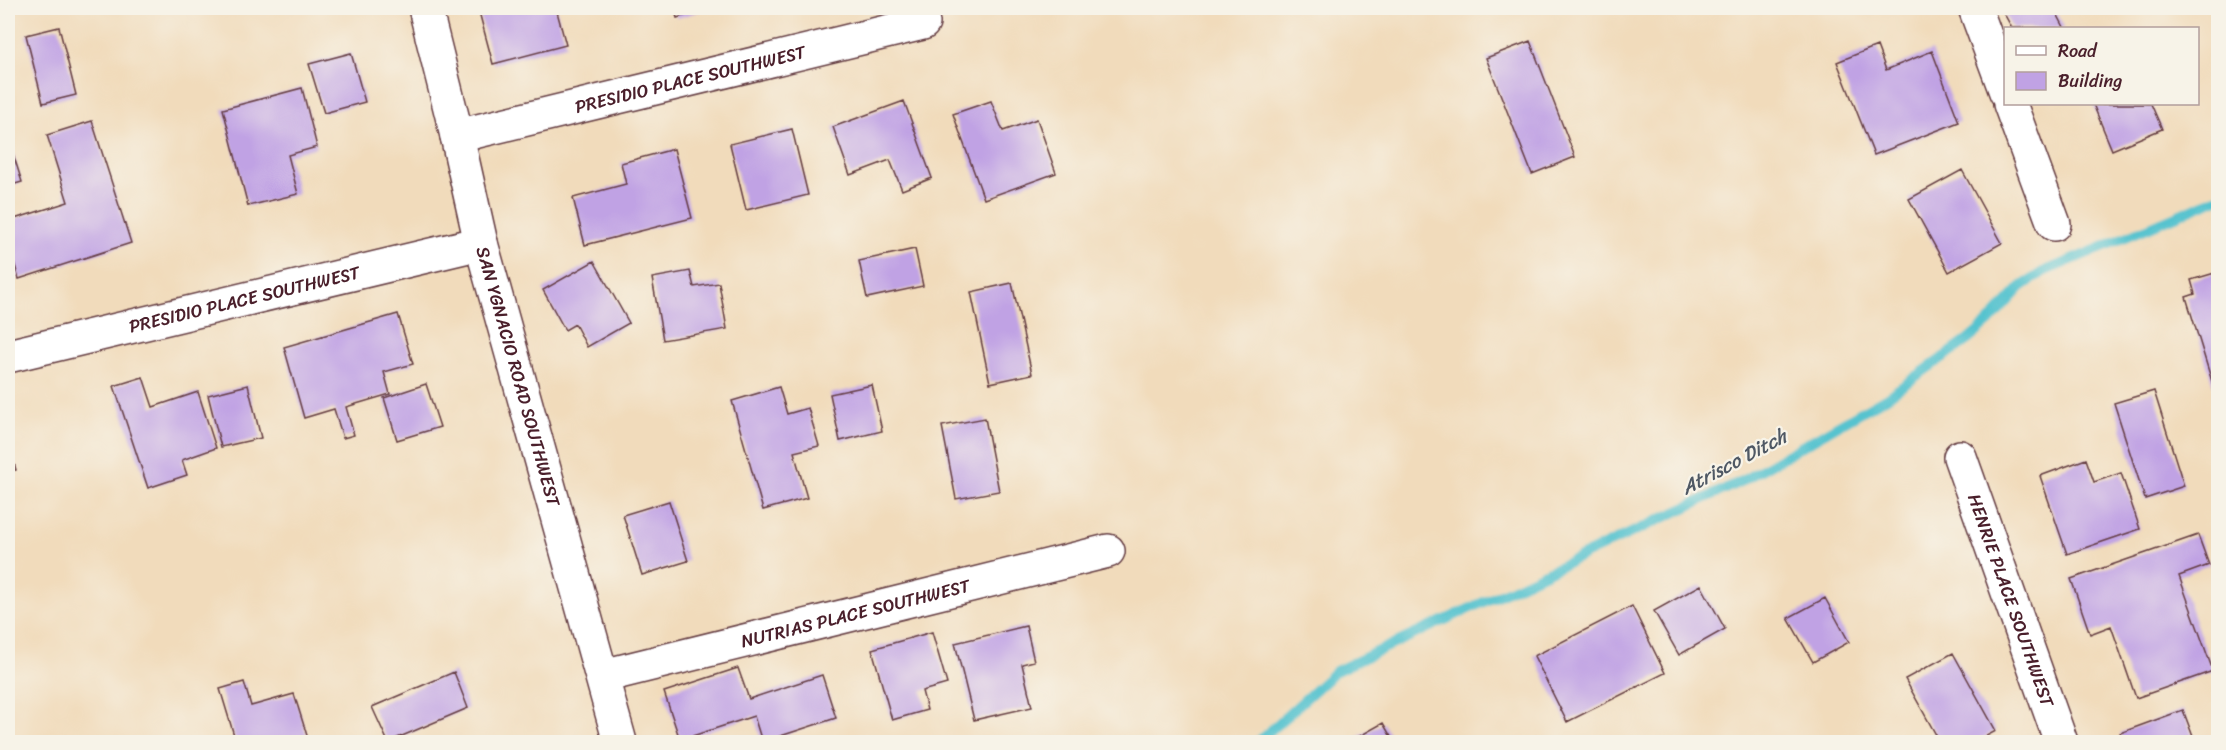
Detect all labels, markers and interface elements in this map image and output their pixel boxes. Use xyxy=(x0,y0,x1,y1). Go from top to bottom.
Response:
legend xyxy=(2004,27,2199,105)
text: Road xyxy=(2058,35,2098,67)
street label: PRESIDIO PLACE SOUTHWEST xyxy=(572,36,810,123)
text: Building xyxy=(2058,65,2122,97)
street label: SAN YGNACIO ROAD SOUTHWEST xyxy=(467,243,570,511)
street label: PRESIDIO PLACE SOUTHWEST xyxy=(126,256,364,343)
water label: Atrisco Ditch xyxy=(1674,419,1795,505)
street label: HENRIE PLACE SOUTHWEST xyxy=(1958,489,2064,712)
street label: NUTRIAS PLACE SOUTHWEST xyxy=(738,570,974,657)

